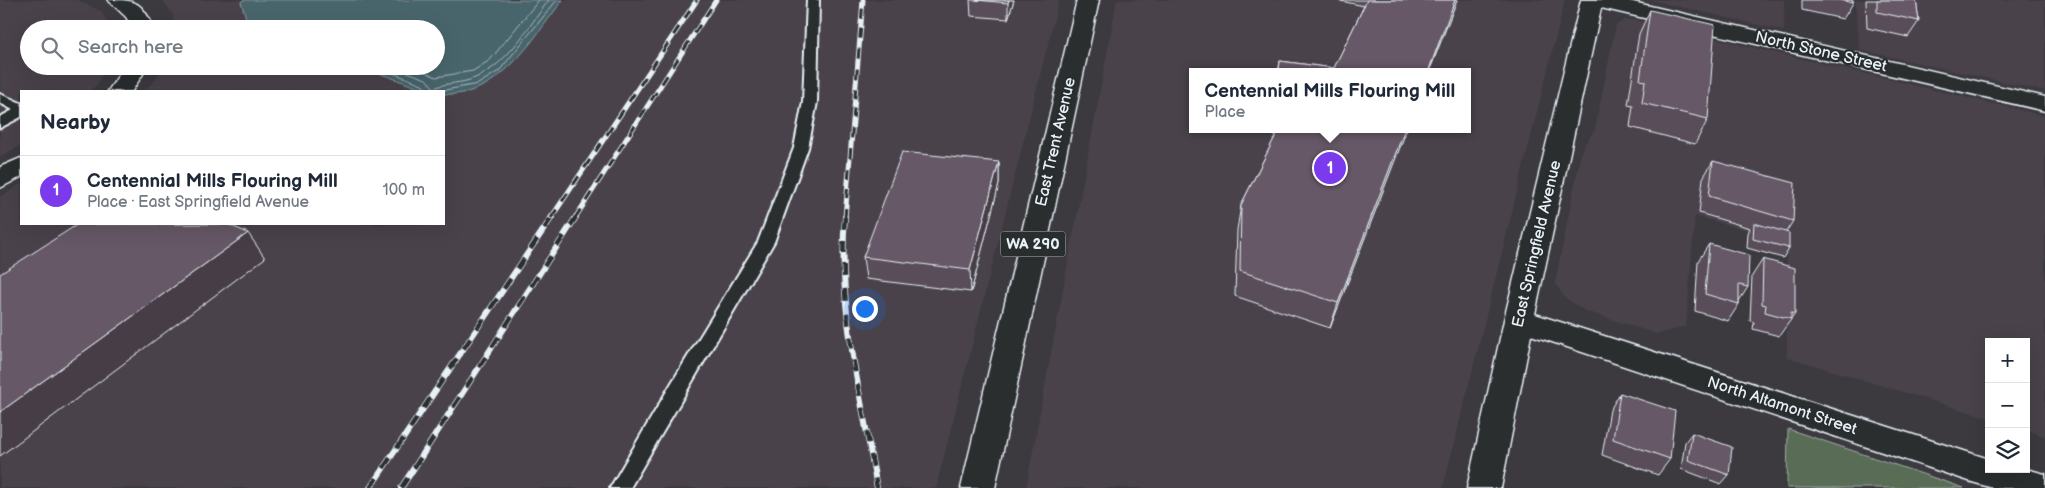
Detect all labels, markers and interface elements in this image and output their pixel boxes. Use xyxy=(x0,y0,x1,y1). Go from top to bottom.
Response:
search box xyxy=(20,20,445,75)
street label: North Stone Street xyxy=(1753,28,1889,76)
icon: search xyxy=(38,34,66,62)
text: Search here xyxy=(78,36,183,59)
popup xyxy=(1189,68,1471,133)
street label: East Trent Avenue xyxy=(1032,75,1080,208)
text: Centennial Mills Flouring Mill xyxy=(1205,80,1455,103)
text: Place xyxy=(1205,103,1245,122)
text: Nearby xyxy=(40,110,110,135)
pin: 1 xyxy=(1314,149,1346,187)
street label: East Springfield Avenue xyxy=(1509,158,1566,329)
text: Centennial Mills Flouring Mill xyxy=(87,170,338,193)
text: 1 xyxy=(53,181,59,200)
text: 100 m xyxy=(382,181,425,200)
text: Place · East Springfield Avenue xyxy=(87,193,309,212)
road number: WA 290 xyxy=(1000,232,1066,256)
your location xyxy=(852,296,878,322)
map controls xyxy=(1985,338,2030,473)
button: + xyxy=(1985,338,2030,383)
street label: North Altamont Street xyxy=(1705,373,1859,439)
button: − xyxy=(1985,383,2030,428)
button: layers xyxy=(1985,428,2030,473)

